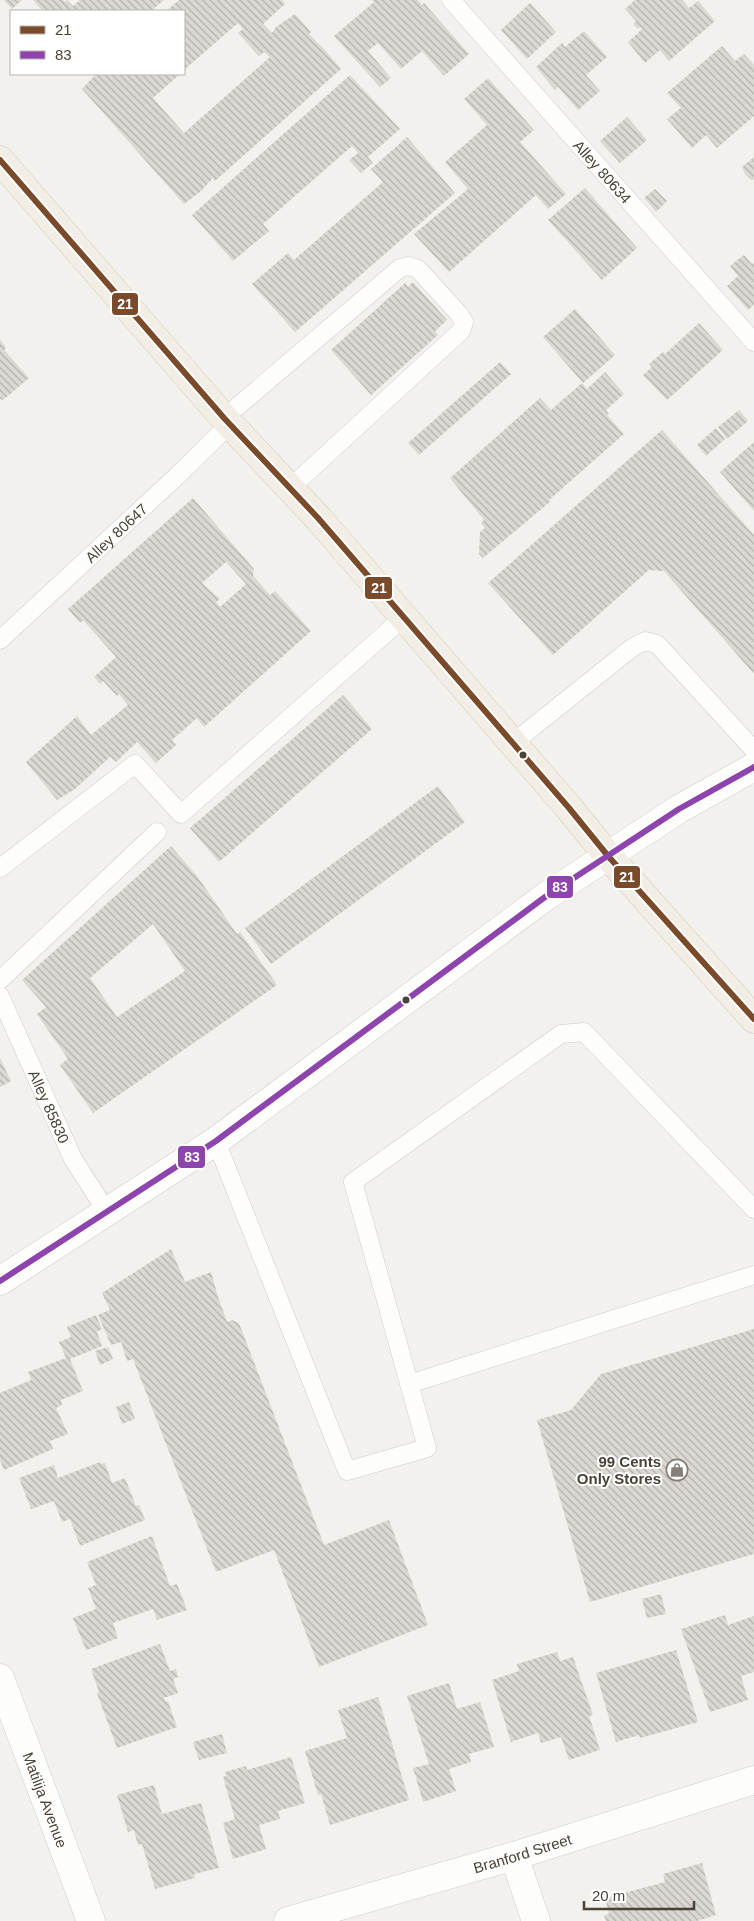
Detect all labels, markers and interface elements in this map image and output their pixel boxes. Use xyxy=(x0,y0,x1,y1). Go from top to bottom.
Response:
legend xyxy=(10,10,185,75)
text: 21 xyxy=(55,21,72,38)
text: 83 xyxy=(55,46,72,63)
street label: Alley 80634 xyxy=(570,136,635,206)
line badge: 21 xyxy=(111,292,139,316)
text: 21 xyxy=(117,296,133,312)
street label: Alley 80647 xyxy=(81,500,150,566)
line badge: 21 xyxy=(364,576,393,600)
text: 21 xyxy=(371,580,387,596)
unlabelled marker xyxy=(518,750,528,760)
line badge: 21 xyxy=(613,865,641,889)
text: 21 xyxy=(619,869,635,885)
line badge: 83 xyxy=(546,875,574,899)
text: 83 xyxy=(552,879,568,895)
unlabelled marker xyxy=(401,995,411,1005)
street label: Alley 85830 xyxy=(26,1067,73,1146)
line badge: 83 xyxy=(177,1145,206,1169)
text: 83 xyxy=(184,1149,200,1165)
place label: 99 Cents Only Stores xyxy=(577,1453,661,1487)
shop icon: 99 Cents Only Stores xyxy=(665,1458,689,1482)
street label: Matilija Avenue xyxy=(20,1750,71,1850)
street label: Branford Street xyxy=(471,1830,574,1876)
scale bar xyxy=(584,1878,694,1910)
text: 20 m xyxy=(592,1887,625,1904)

